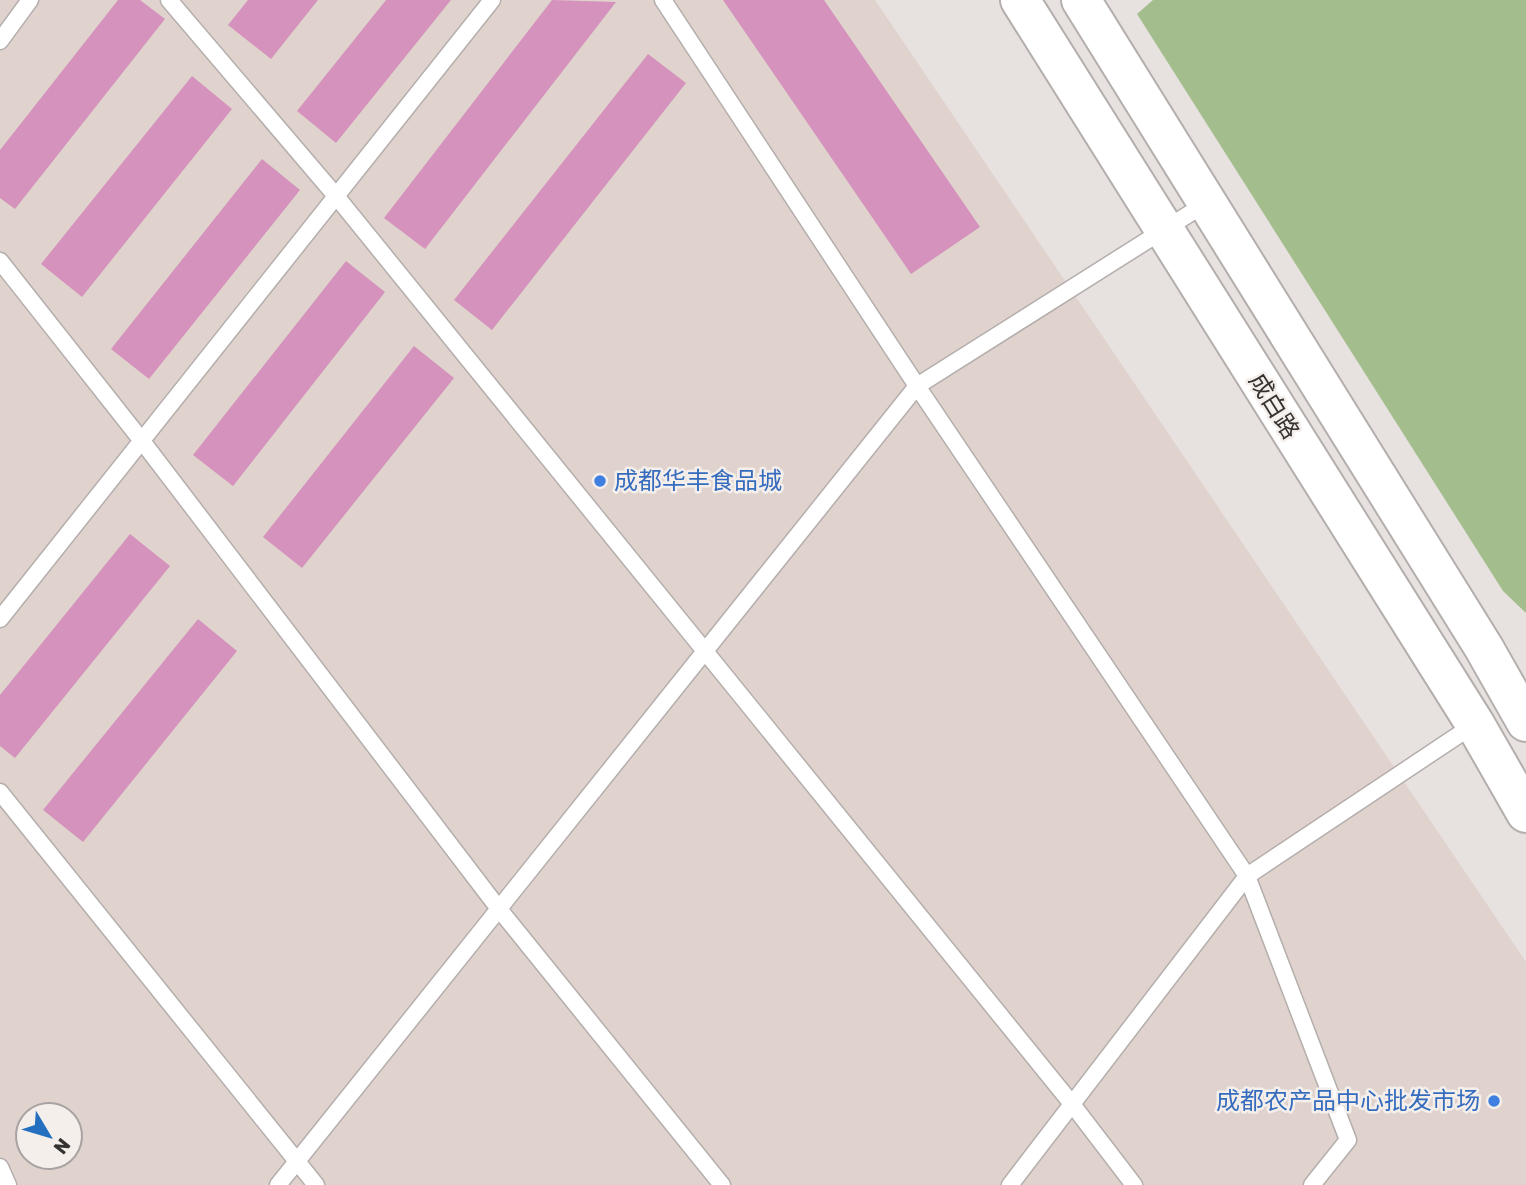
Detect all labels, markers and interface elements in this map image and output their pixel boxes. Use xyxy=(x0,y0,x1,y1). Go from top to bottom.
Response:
street label: 成白路 xyxy=(1243,368,1305,444)
place label: 成都华丰食品城 xyxy=(614,467,782,495)
marker: 成都华丰食品城 xyxy=(592,473,608,489)
place label: 成都农产品中心批发市场 xyxy=(1216,1087,1480,1115)
marker: 成都农产品中心批发市场 xyxy=(1486,1093,1502,1109)
north arrow xyxy=(14,1101,84,1171)
text: N xyxy=(49,1134,75,1159)

